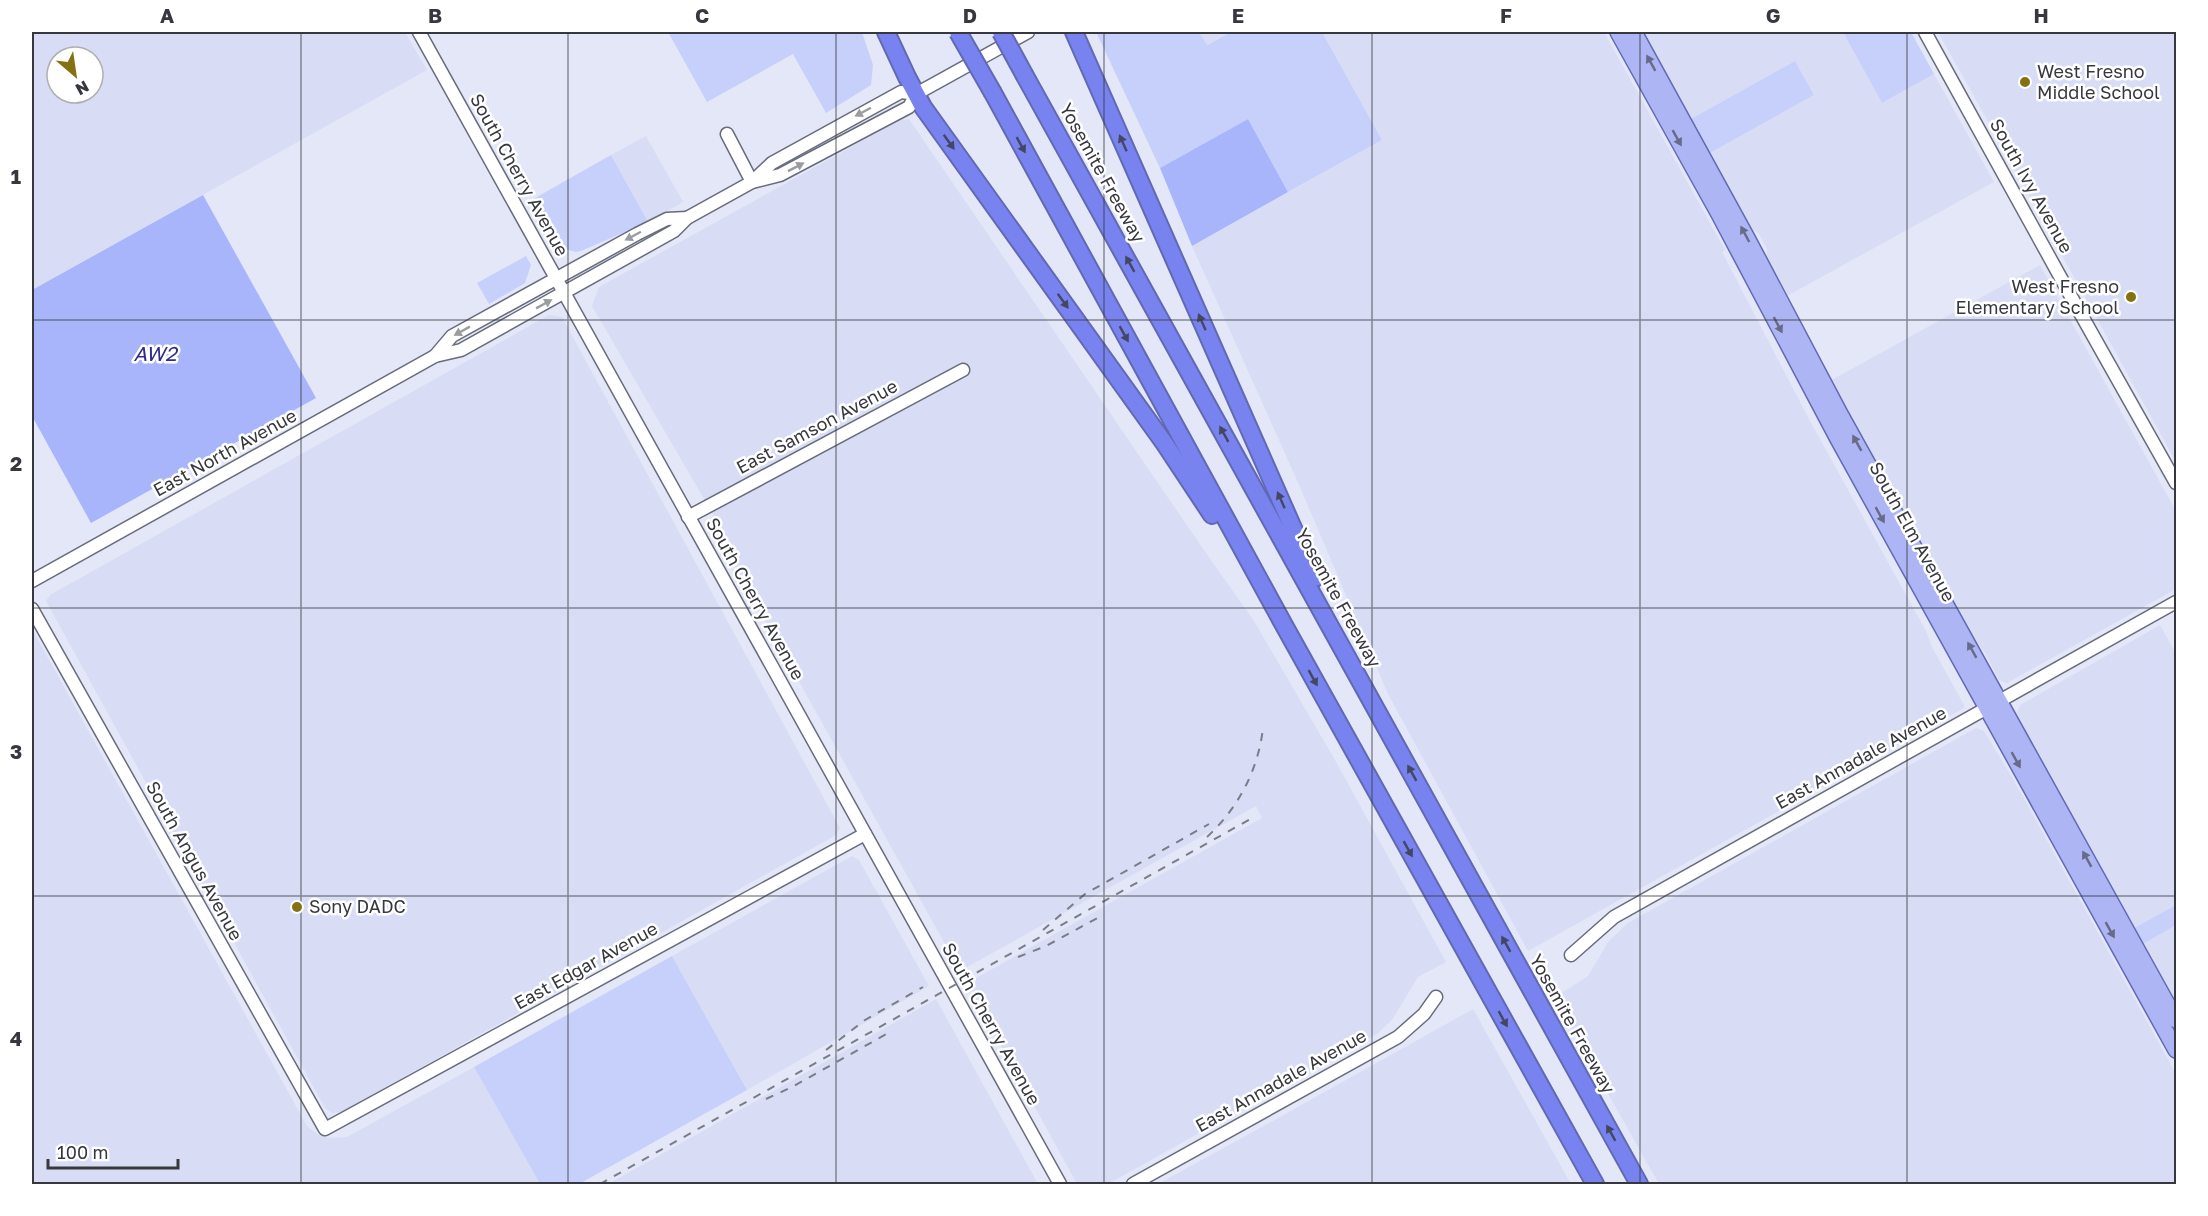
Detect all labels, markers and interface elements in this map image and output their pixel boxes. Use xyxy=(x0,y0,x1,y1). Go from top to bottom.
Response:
text: A xyxy=(160,3,174,27)
text: B xyxy=(428,3,442,27)
text: C xyxy=(695,3,709,27)
text: D xyxy=(963,3,977,27)
text: E xyxy=(1232,3,1244,27)
text: F xyxy=(1500,3,1512,27)
text: G xyxy=(1766,3,1780,27)
text: H xyxy=(2033,3,2049,27)
north arrow xyxy=(45,45,105,105)
one-way arrow xyxy=(1646,54,1656,71)
place label: West Fresno Middle School xyxy=(2037,60,2160,103)
marker: West Fresno Middle School xyxy=(2018,75,2032,89)
text: N xyxy=(72,76,92,100)
street label: South Cherry Avenue xyxy=(466,89,574,260)
street label: Yosemite Freeway xyxy=(1055,99,1150,246)
one-way arrow xyxy=(854,107,871,117)
street label: South Ivy Avenue xyxy=(1986,114,2078,257)
one-way arrow xyxy=(1672,130,1682,147)
one-way arrow xyxy=(943,134,955,150)
one-way arrow xyxy=(1119,135,1128,152)
one-way arrow xyxy=(1016,137,1026,154)
one-way arrow xyxy=(787,162,804,172)
text: 1 xyxy=(11,164,21,188)
one-way arrow xyxy=(1740,225,1750,242)
one-way arrow xyxy=(624,231,641,241)
one-way arrow xyxy=(1125,255,1135,272)
place label: West Fresno Elementary School xyxy=(1955,275,2119,318)
marker: West Fresno Elementary School xyxy=(2124,290,2138,304)
one-way arrow xyxy=(1056,293,1068,308)
one-way arrow xyxy=(536,298,552,309)
one-way arrow xyxy=(1198,313,1207,330)
one-way arrow xyxy=(1773,316,1782,333)
one-way arrow xyxy=(453,326,470,336)
one-way arrow xyxy=(1119,326,1129,343)
water label: AW2 xyxy=(134,341,179,365)
street label: East Samson Avenue xyxy=(732,374,901,478)
street label: East North Avenue xyxy=(149,404,300,501)
one-way arrow xyxy=(1219,426,1230,442)
one-way arrow xyxy=(1851,435,1862,451)
text: 2 xyxy=(10,451,22,475)
street label: South Elm Avenue xyxy=(1865,458,1960,605)
one-way arrow xyxy=(1276,491,1286,509)
one-way arrow xyxy=(1875,507,1885,524)
street label: South Cherry Avenue xyxy=(702,513,810,684)
street label: Yosemite Freeway xyxy=(1291,524,1386,671)
one-way arrow xyxy=(1967,641,1977,658)
one-way arrow xyxy=(1308,670,1318,687)
street label: East Annadale Avenue xyxy=(1771,701,1950,813)
text: 3 xyxy=(10,739,22,763)
one-way arrow xyxy=(2011,751,2021,768)
one-way arrow xyxy=(1407,764,1417,781)
street label: South Angus Avenue xyxy=(142,777,248,944)
one-way arrow xyxy=(1403,840,1413,857)
one-way arrow xyxy=(2082,850,2092,867)
place label: Sony DADC xyxy=(309,895,406,917)
marker: Sony DADC xyxy=(290,900,304,914)
street label: East Edgar Avenue xyxy=(510,917,661,1014)
one-way arrow xyxy=(2105,922,2115,939)
one-way arrow xyxy=(1501,935,1511,952)
street label: South Cherry Avenue xyxy=(938,938,1046,1109)
street label: Yosemite Freeway xyxy=(1525,950,1620,1097)
one-way arrow xyxy=(1498,1011,1508,1028)
street label: East Annadale Avenue xyxy=(1191,1024,1370,1136)
text: 4 xyxy=(10,1026,22,1050)
one-way arrow xyxy=(1605,1125,1616,1141)
scale bar xyxy=(48,1132,178,1170)
text: 100 m xyxy=(57,1141,108,1163)

